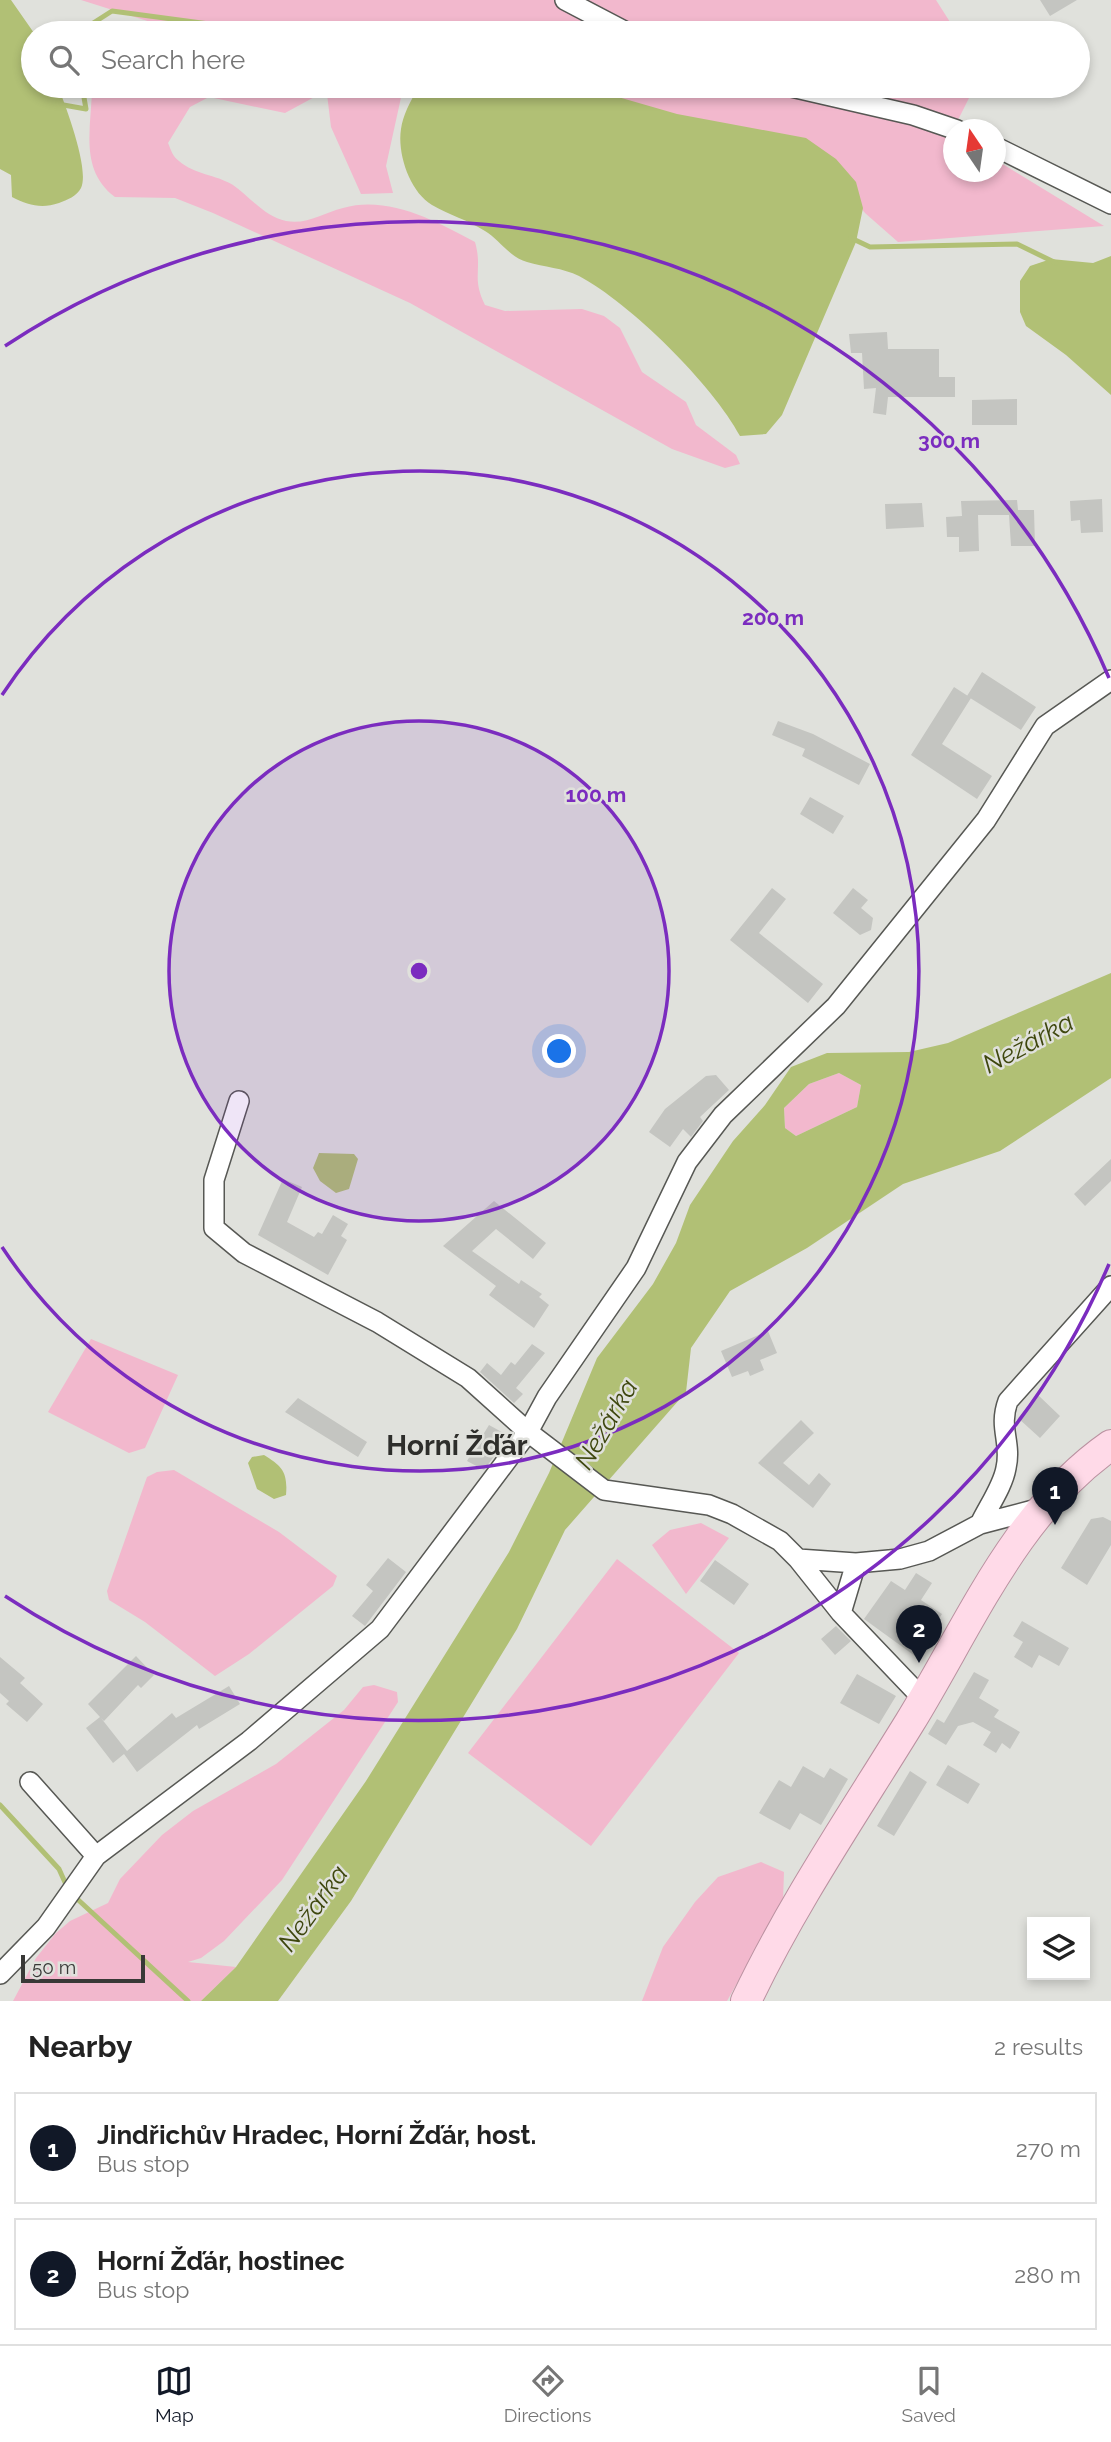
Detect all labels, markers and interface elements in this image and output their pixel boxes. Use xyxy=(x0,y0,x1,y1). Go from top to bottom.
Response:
search box xyxy=(21,21,1090,98)
icon: search xyxy=(45,41,83,79)
text: Search here xyxy=(101,45,245,75)
north arrow xyxy=(943,119,1006,182)
text: 300 m xyxy=(918,428,980,453)
text: 200 m xyxy=(742,605,804,630)
text: 100 m xyxy=(566,782,626,807)
centre of rings xyxy=(407,959,431,983)
water label: Nežárka xyxy=(977,1007,1079,1079)
your location xyxy=(542,1034,576,1068)
water label: Nežárka xyxy=(568,1374,644,1474)
district label: Horní Žďár xyxy=(386,1429,528,1462)
pin: 1 xyxy=(1032,1467,1078,1525)
pin: 2 xyxy=(896,1605,942,1663)
water label: Nežárka xyxy=(272,1859,354,1957)
map controls xyxy=(1027,1917,1090,1980)
button: layers xyxy=(1027,1917,1090,1980)
scale bar xyxy=(21,1952,145,1984)
text: 50 m xyxy=(32,1956,76,1978)
text: Nearby xyxy=(28,2029,132,2064)
text: 2 results xyxy=(994,2033,1083,2060)
text: Jindřichův Hradec, Horní Žďár, host. xyxy=(97,2120,536,2150)
text: 1 xyxy=(47,2135,59,2162)
text: 270 m xyxy=(1016,2135,1081,2162)
text: Bus stop xyxy=(97,2150,189,2177)
text: Horní Žďár, hostinec xyxy=(97,2246,345,2276)
text: 2 xyxy=(47,2261,59,2288)
text: 280 m xyxy=(1014,2261,1081,2288)
text: Bus stop xyxy=(97,2276,189,2303)
tab: Map xyxy=(155,2362,194,2426)
tab: Directions xyxy=(504,2362,592,2426)
tab: Saved xyxy=(902,2362,956,2426)

